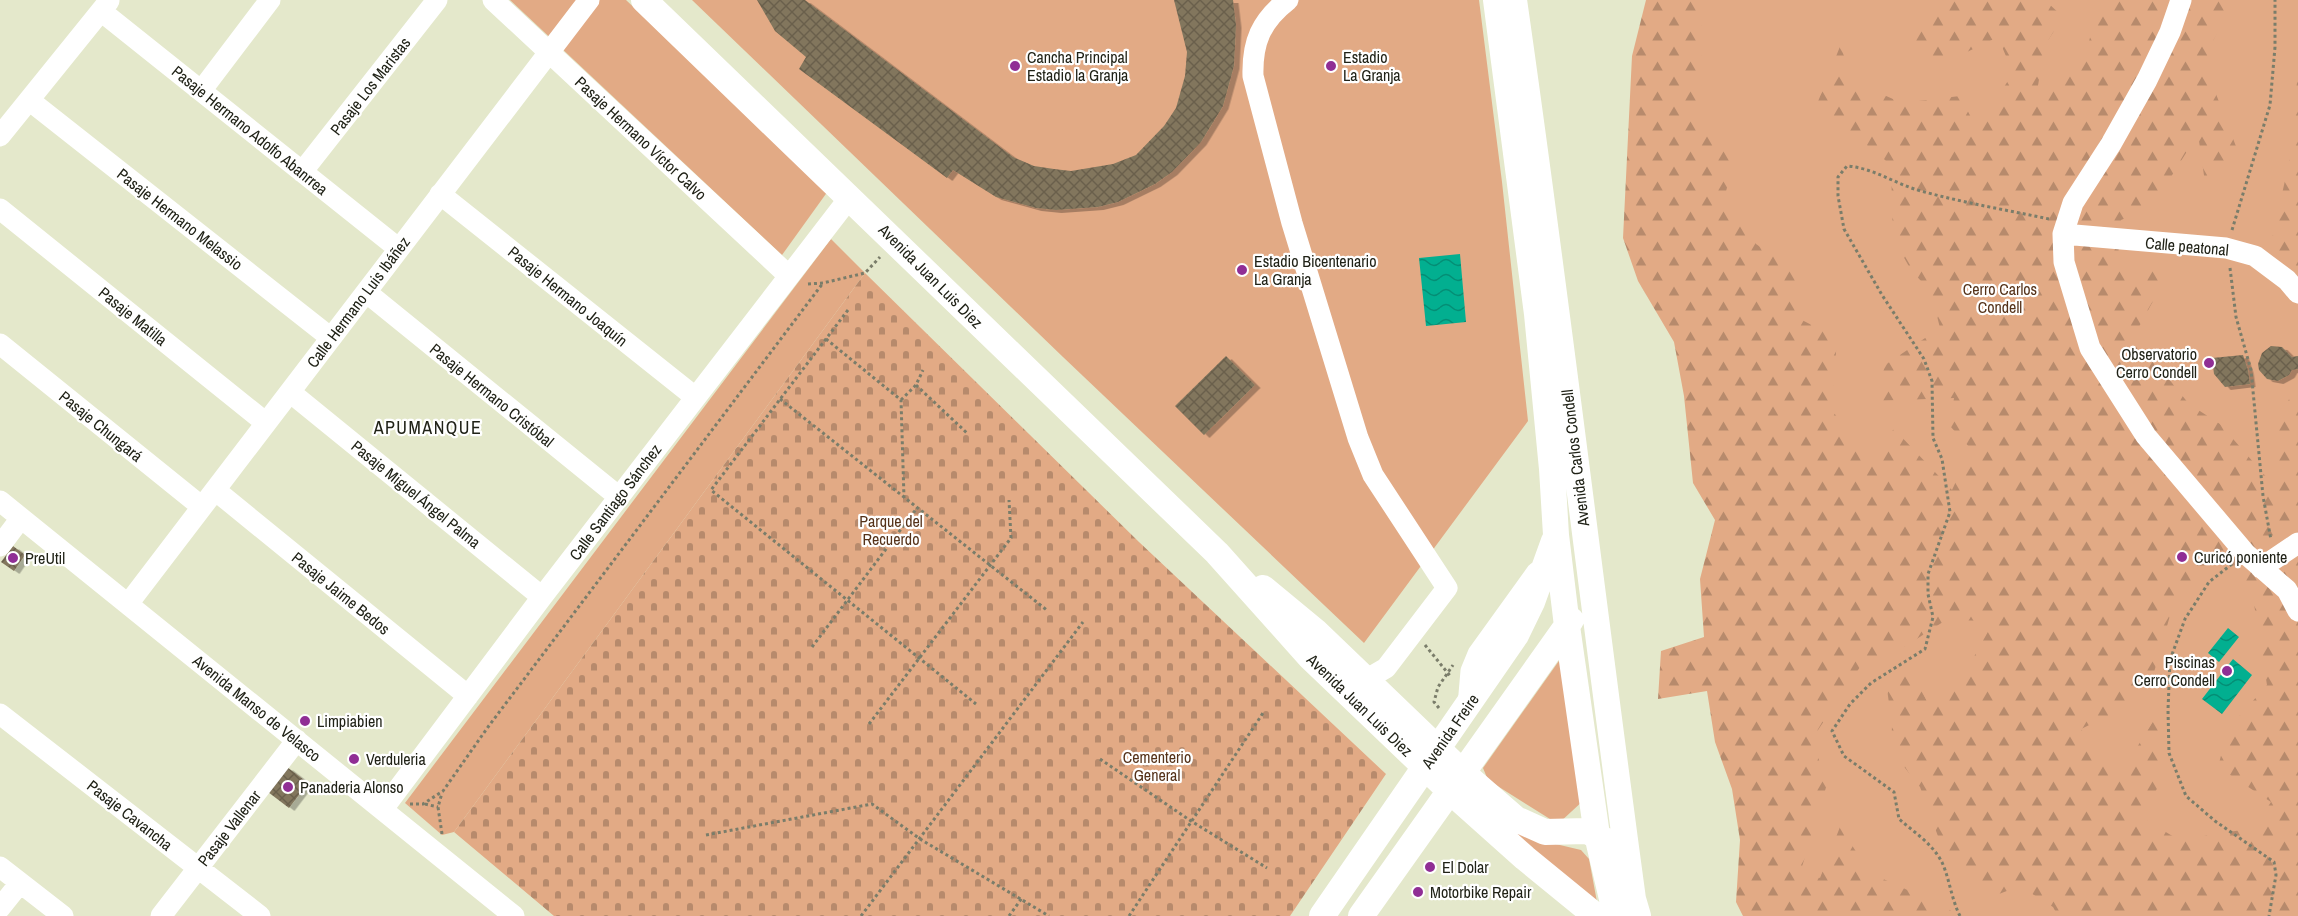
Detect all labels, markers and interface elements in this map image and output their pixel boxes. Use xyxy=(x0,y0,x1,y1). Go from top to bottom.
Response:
street label: Pasaje Los Maristas xyxy=(325,32,415,140)
place label: Cancha Principal Estadio la Granja xyxy=(1027,46,1129,86)
place label: Estadio La Granja xyxy=(1343,46,1401,86)
marker: Cancha Principal Estadio la Granja xyxy=(1008,59,1022,73)
marker: Estadio La Granja xyxy=(1324,59,1338,73)
street label: Pasaje Hermano Adolfo Abanrrea xyxy=(167,60,333,200)
street label: Pasaje Hermano Víctor Calvo xyxy=(570,71,712,205)
street label: Pasaje Hermano Melassio xyxy=(113,163,247,275)
street label: Avenida Juan Luis Diez xyxy=(873,218,988,333)
street label: Calle peatonal xyxy=(2144,231,2230,261)
street label: Calle Hermano Luis Ibáñez xyxy=(301,232,415,372)
street label: Pasaje Hermano Joaquín xyxy=(504,241,632,351)
place label: Estadio Bicentenario La Granja xyxy=(1254,250,1377,290)
marker: Estadio Bicentenario La Granja xyxy=(1235,263,1249,277)
park label: Cerro Carlos Condell xyxy=(1963,278,2037,318)
street label: Pasaje Matilla xyxy=(94,282,172,351)
street label: Pasaje Hermano Cristóbal xyxy=(425,338,559,452)
place label: Observatorio Cerro Condell xyxy=(2116,343,2197,383)
marker: Observatorio Cerro Condell xyxy=(2202,356,2216,370)
street label: Pasaje Chungará xyxy=(55,386,148,467)
street label: Avenida Carlos Condell xyxy=(1556,388,1594,529)
district label: APUMANQUE xyxy=(373,415,482,440)
street label: Pasaje Miguel Ángel Palma xyxy=(347,435,486,553)
street label: Calle Santiago Sánchez xyxy=(564,439,666,565)
park label: Parque del Recuerdo xyxy=(859,510,923,550)
place label: Curicó poniente xyxy=(2194,546,2287,568)
place label: PreUtil xyxy=(25,547,65,569)
street label: Pasaje Jaime Bedos xyxy=(287,547,395,639)
marker: Curicó poniente xyxy=(2175,550,2189,564)
marker: PreUtil xyxy=(6,551,20,565)
street label: Avenida Juan Luis Diez xyxy=(1302,648,1418,762)
street label: Avenida Manso de Velasco xyxy=(188,649,326,767)
place label: Piscinas Cerro Condell xyxy=(2134,651,2215,691)
marker: Piscinas Cerro Condell xyxy=(2220,664,2234,678)
street label: Avenida Freire xyxy=(1416,689,1484,774)
place label: Limpiabien xyxy=(317,710,383,732)
marker: Limpiabien xyxy=(298,714,312,728)
park label: Cementerio General xyxy=(1123,746,1191,786)
place label: Verduleria xyxy=(366,748,427,770)
marker: Verduleria xyxy=(347,752,361,766)
street label: Pasaje Cavancha xyxy=(83,775,178,856)
place label: Panaderia Alonso xyxy=(300,776,404,798)
marker: Panaderia Alonso xyxy=(281,780,295,794)
street label: Pasaje Vallenar xyxy=(192,785,266,871)
place label: El Dolar xyxy=(1442,856,1489,878)
marker: El Dolar xyxy=(1423,860,1437,874)
place label: Motorbike Repair xyxy=(1430,881,1532,903)
marker: Motorbike Repair xyxy=(1411,885,1425,899)

